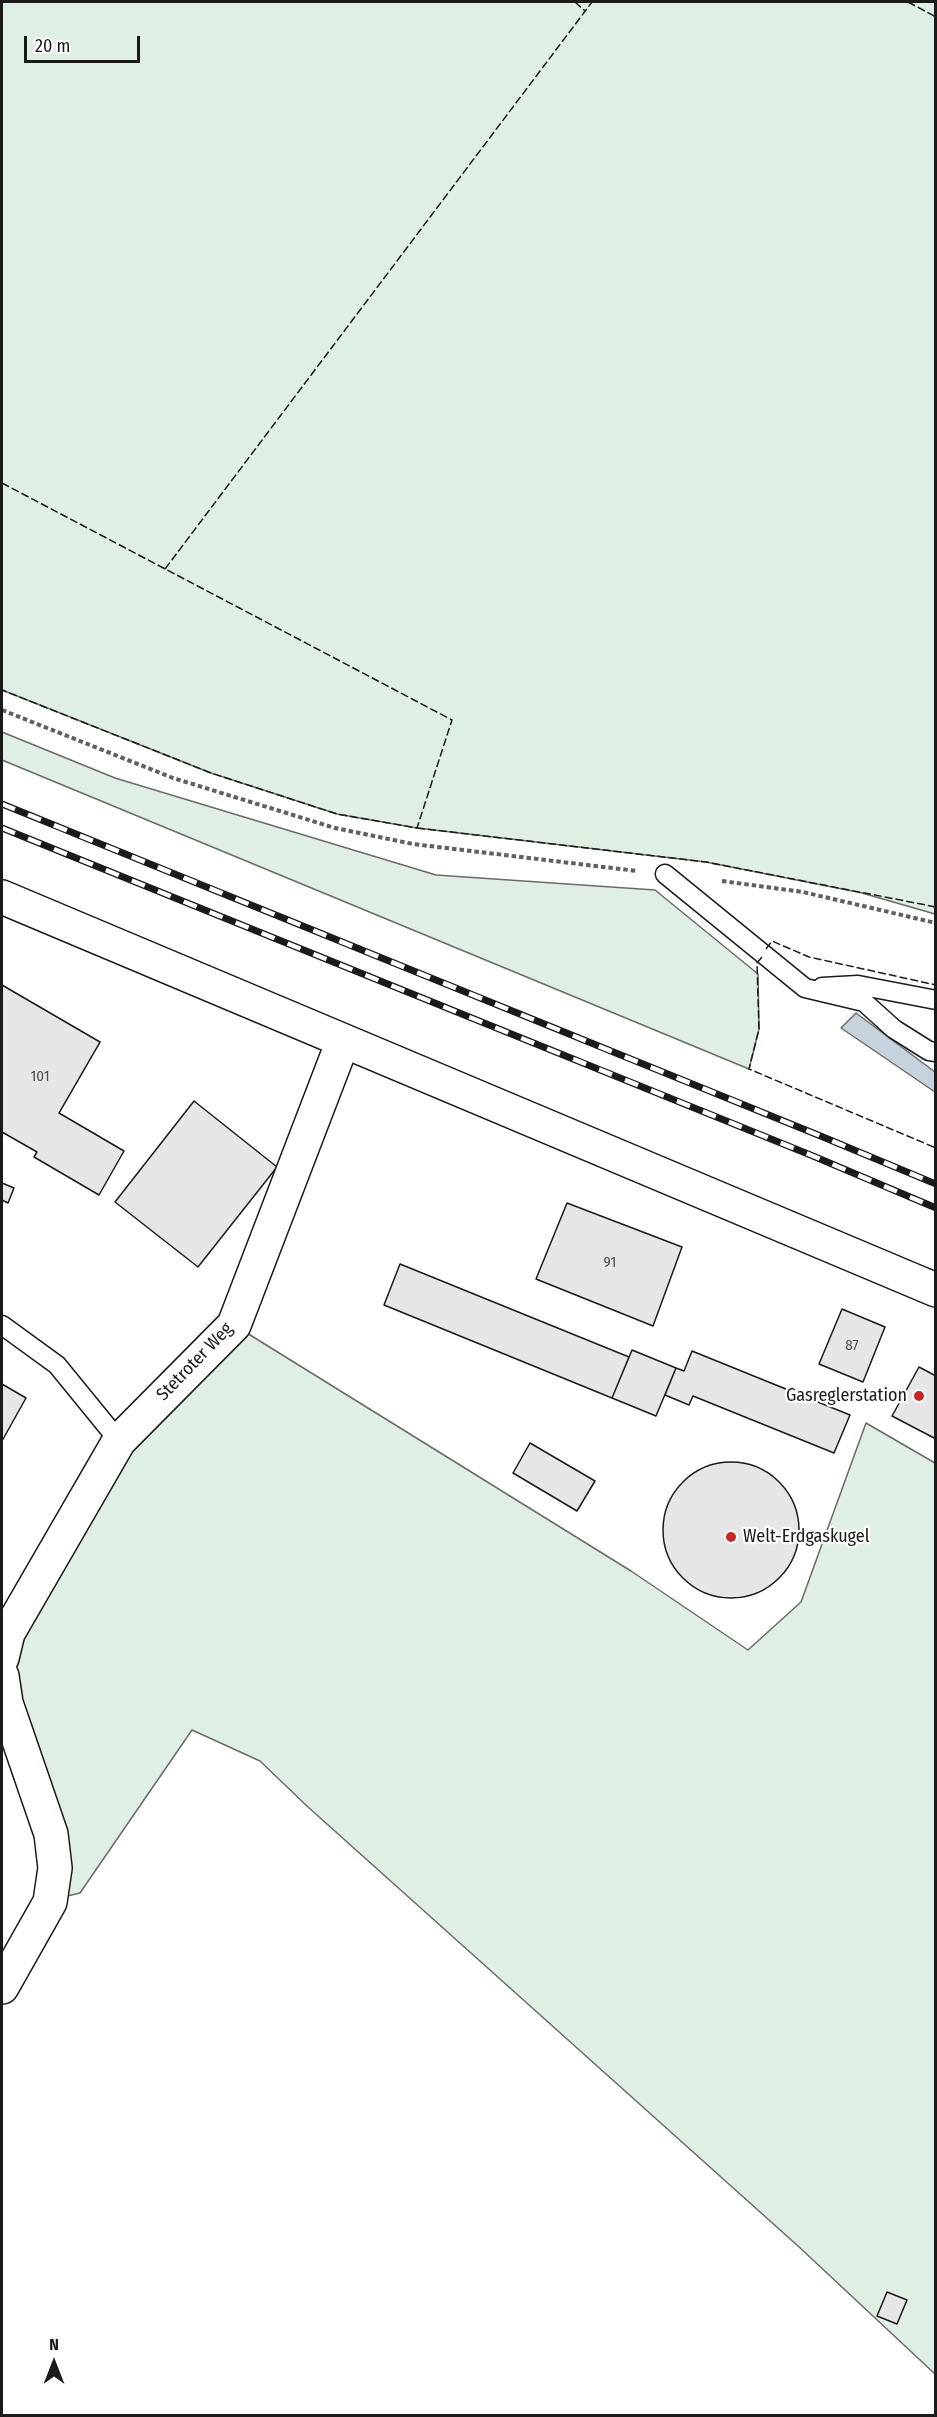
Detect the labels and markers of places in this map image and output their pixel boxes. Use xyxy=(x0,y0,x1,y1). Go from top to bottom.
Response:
place label: Gasreglerstation xyxy=(786,1385,907,1407)
marker: Gasreglerstation xyxy=(912,1389,926,1403)
place label: Welt-Erdgaskugel xyxy=(743,1526,869,1548)
marker: Welt-Erdgaskugel xyxy=(724,1530,738,1544)

